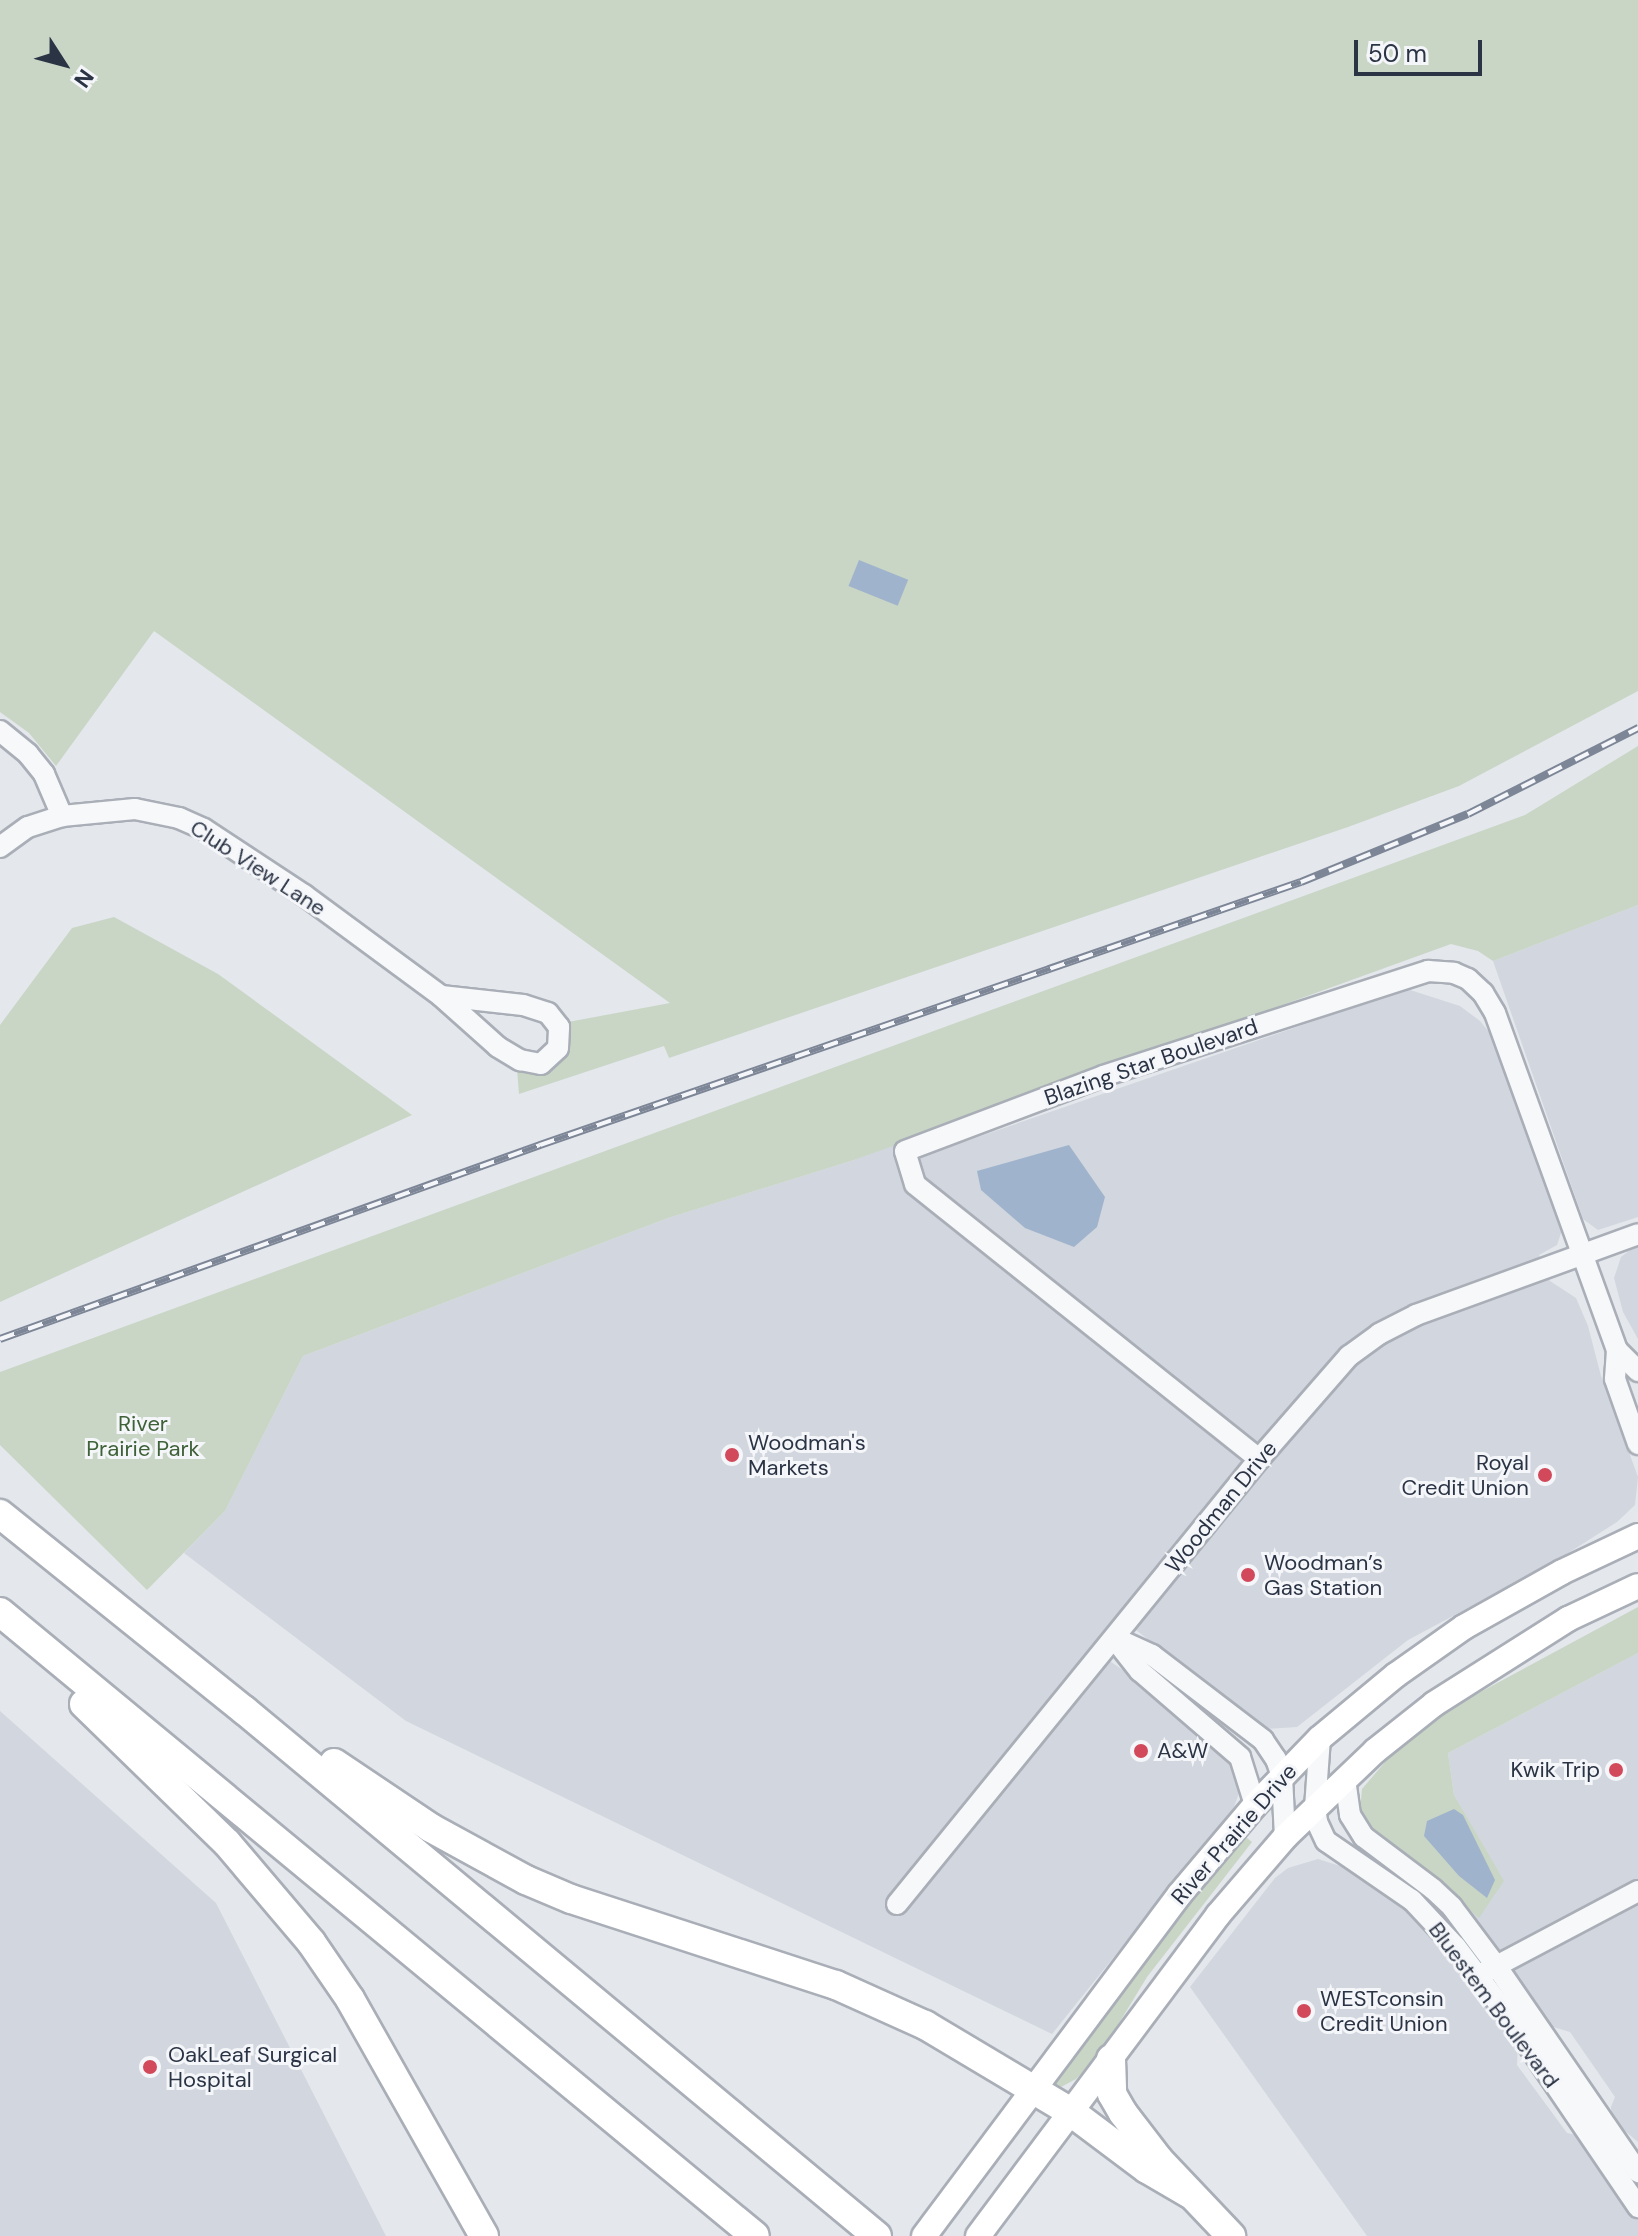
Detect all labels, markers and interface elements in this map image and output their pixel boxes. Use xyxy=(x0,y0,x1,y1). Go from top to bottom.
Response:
north arrow xyxy=(24,24,104,104)
scale bar xyxy=(1358,24,1486,74)
text: 50 m xyxy=(1368,38,1427,69)
text: N xyxy=(67,63,100,93)
street label: Club View Lane xyxy=(185,814,331,922)
street label: Blazing Star Boulevard xyxy=(1041,1013,1261,1111)
park label: River Prairie Park xyxy=(86,1410,200,1462)
place label: Woodman's Markets xyxy=(748,1429,866,1480)
street label: Woodman Drive xyxy=(1160,1436,1282,1578)
marker: Woodman's Markets xyxy=(723,1446,741,1464)
place label: Royal Credit Union xyxy=(1401,1449,1529,1500)
marker: Royal Credit Union xyxy=(1536,1466,1554,1484)
place label: Woodman’s Gas Station xyxy=(1264,1549,1383,1600)
marker: Woodman’s Gas Station xyxy=(1239,1566,1257,1584)
place label: A&W xyxy=(1157,1738,1208,1764)
marker: A&W xyxy=(1132,1742,1150,1760)
place label: Kwik Trip xyxy=(1511,1757,1600,1783)
street label: River Prairie Drive xyxy=(1166,1758,1302,1910)
marker: Kwik Trip xyxy=(1607,1761,1625,1779)
street label: Bluestem Boulevard xyxy=(1423,1917,1565,2093)
place label: WESTconsin Credit Union xyxy=(1320,1985,1448,2036)
marker: WESTconsin Credit Union xyxy=(1295,2002,1313,2020)
place label: OakLeaf Surgical Hospital xyxy=(168,2041,337,2092)
marker: OakLeaf Surgical Hospital xyxy=(139,2056,161,2078)

